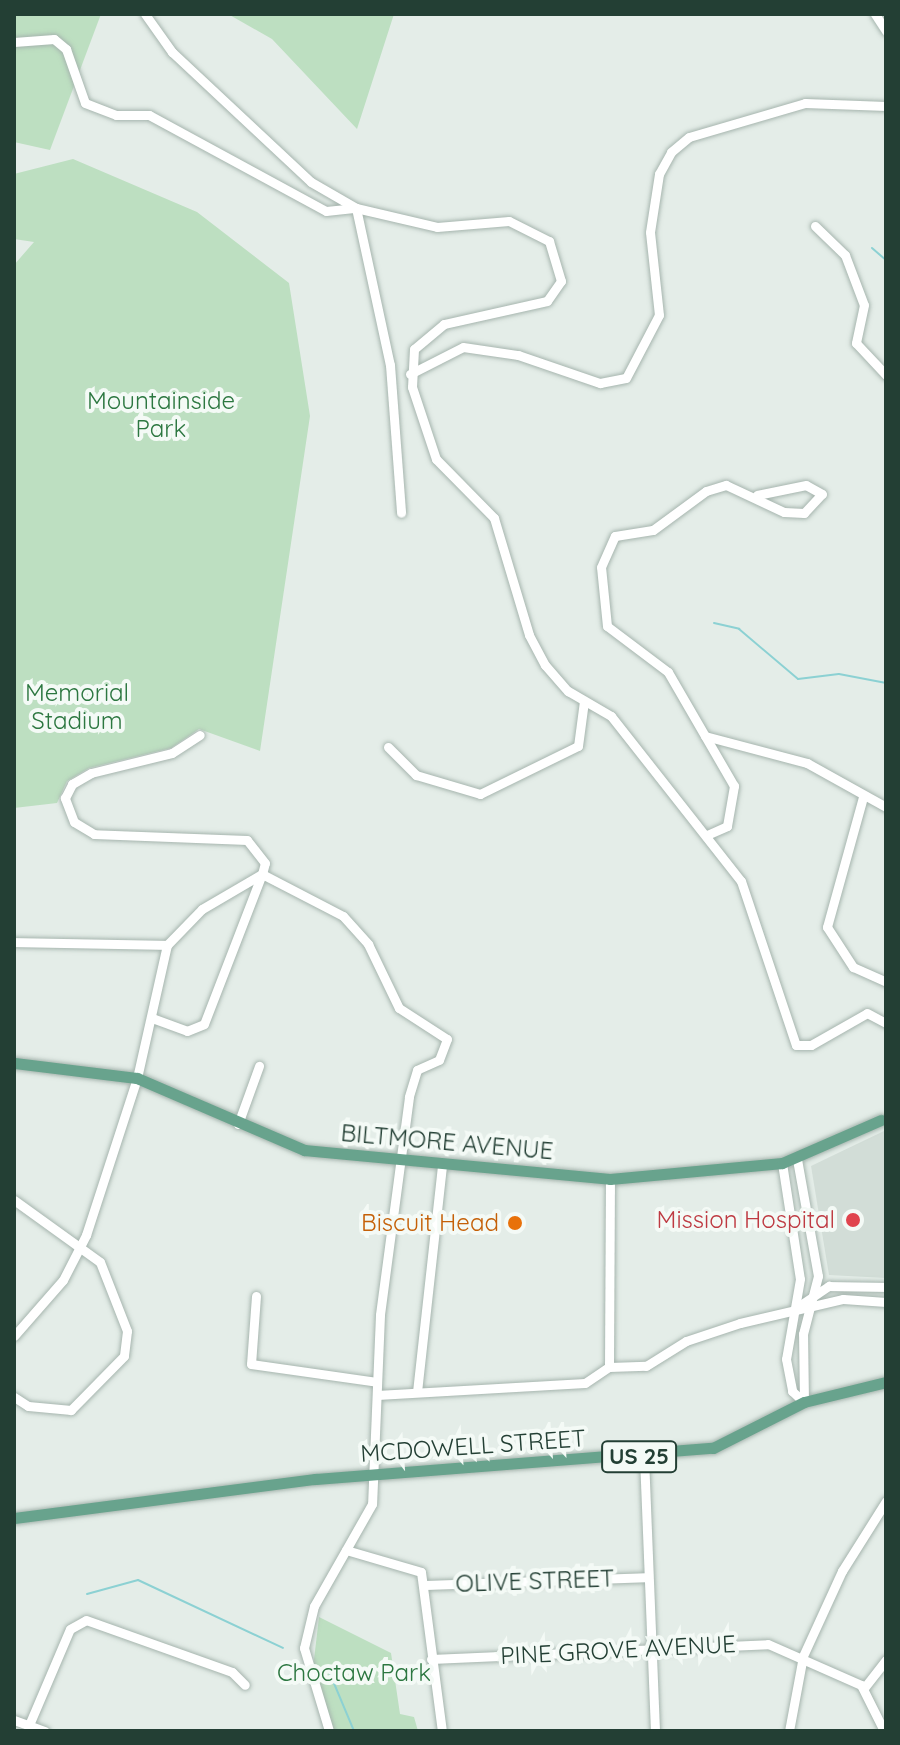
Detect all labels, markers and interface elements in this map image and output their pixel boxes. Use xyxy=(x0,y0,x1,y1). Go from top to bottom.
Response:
park label: Mountainside Park xyxy=(87,387,235,443)
park label: Memorial Stadium xyxy=(25,679,129,735)
street label: BILTMORE AVENUE xyxy=(340,1118,554,1166)
place label: Mission Hospital xyxy=(657,1206,835,1234)
place label: Biscuit Head xyxy=(361,1209,499,1237)
marker: Mission Hospital xyxy=(842,1209,864,1231)
marker: Biscuit Head xyxy=(506,1214,524,1232)
street label: MCDOWELL STREET xyxy=(359,1424,587,1468)
road number: US 25 xyxy=(601,1439,677,1475)
street label: OLIVE STREET xyxy=(455,1564,615,1598)
street label: PINE GROVE AVENUE xyxy=(499,1629,737,1671)
park label: Choctaw Park xyxy=(277,1659,431,1687)

